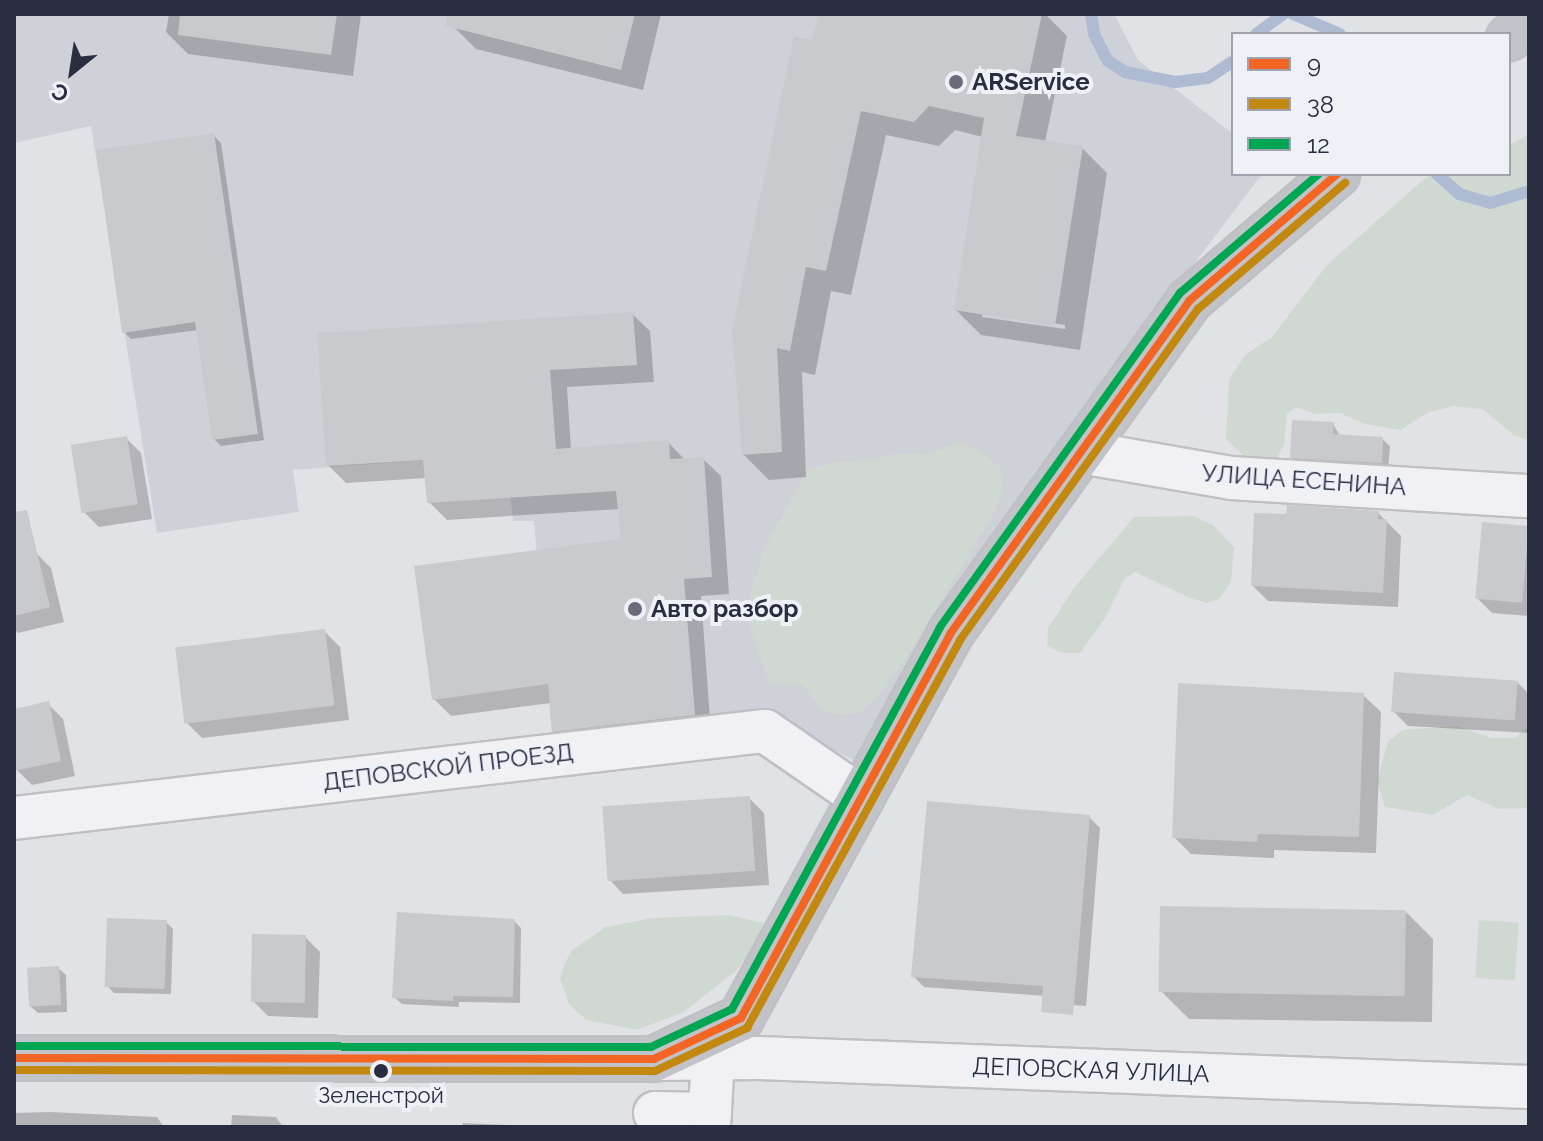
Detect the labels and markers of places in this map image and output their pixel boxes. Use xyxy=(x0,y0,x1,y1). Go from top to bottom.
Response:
place label: ARService xyxy=(972,68,1090,96)
marker: ARService xyxy=(947,73,965,91)
place label: Авто разбор xyxy=(651,595,799,623)
marker: Авто разбор xyxy=(626,600,644,618)
marker: Зеленстрой xyxy=(373,1063,389,1079)
place label: Зеленстрой xyxy=(318,1083,444,1109)

